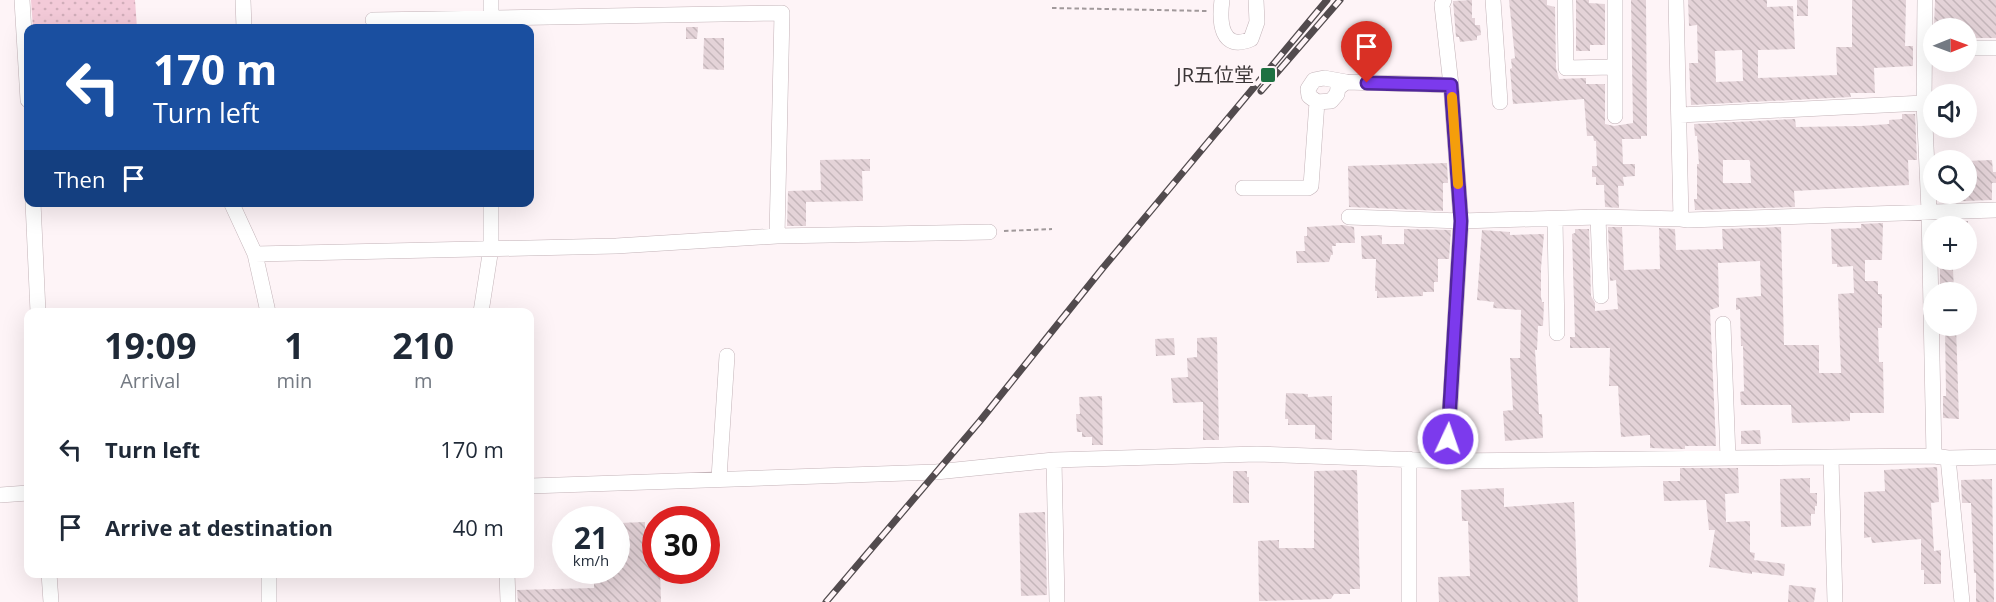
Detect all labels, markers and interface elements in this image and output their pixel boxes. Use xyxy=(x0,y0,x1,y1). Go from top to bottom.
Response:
north arrow xyxy=(1923,18,1977,72)
map controls xyxy=(1923,18,1977,336)
pin xyxy=(1341,21,1392,83)
icon: arrive xyxy=(1350,30,1383,63)
text: 170 m xyxy=(153,40,277,97)
icon: left xyxy=(54,48,132,126)
place label: JR五位堂 xyxy=(1174,61,1254,88)
marker: JR五位堂 xyxy=(1259,66,1277,84)
button: sound xyxy=(1923,84,1977,138)
text: Turn left xyxy=(153,94,260,131)
button: search xyxy=(1923,150,1977,204)
icon: arrive xyxy=(117,162,150,195)
text: Then xyxy=(54,164,105,194)
button: + xyxy=(1923,216,1977,270)
button: − xyxy=(1923,282,1977,336)
text: 19:09 xyxy=(104,321,197,370)
text: 1 xyxy=(284,321,305,370)
text: 210 xyxy=(392,321,454,370)
text: Arrival xyxy=(120,367,180,394)
text: min xyxy=(276,367,312,394)
text: m xyxy=(414,367,432,394)
position arrow xyxy=(1416,407,1480,471)
icon: left xyxy=(54,433,87,466)
text: Turn left xyxy=(105,434,200,464)
text: 170 m xyxy=(440,434,504,464)
speed limit sign: 30 xyxy=(642,506,720,584)
icon: arrive xyxy=(54,511,87,544)
text: Arrive at destination xyxy=(105,512,333,542)
text: 40 m xyxy=(453,512,504,542)
text: 21 xyxy=(574,517,608,558)
text: km/h xyxy=(573,550,609,570)

